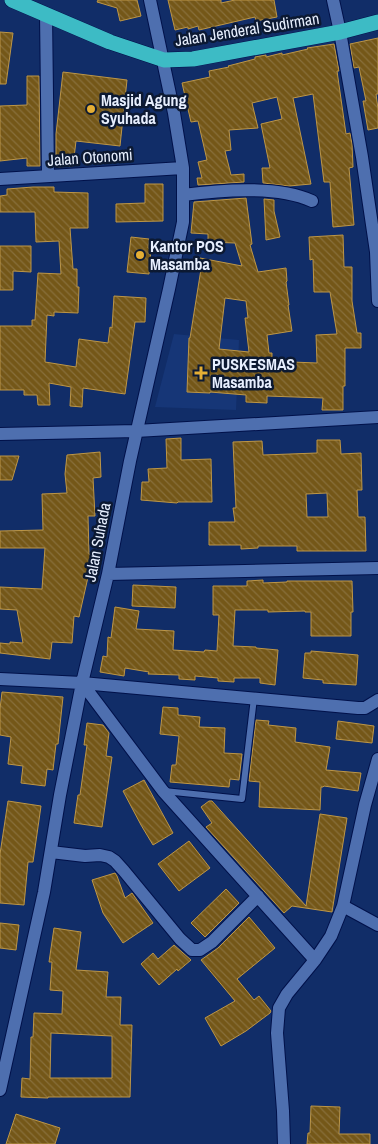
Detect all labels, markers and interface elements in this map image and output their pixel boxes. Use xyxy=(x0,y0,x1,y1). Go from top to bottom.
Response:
street label: Jalan Jenderal Sudirman xyxy=(173,7,321,51)
place label: Masjid Agung Syuhada xyxy=(101,89,187,129)
marker: Masjid Agung Syuhada xyxy=(85,103,97,115)
street label: Jalan Otonomi xyxy=(47,143,133,171)
place label: Kantor POS Masamba xyxy=(150,235,224,275)
marker: Kantor POS Masamba xyxy=(134,249,146,261)
place label: PUSKESMAS Masamba xyxy=(212,353,295,393)
marker: PUSKESMAS Masamba xyxy=(194,366,208,380)
street label: Jalan Suhada xyxy=(79,500,116,583)

